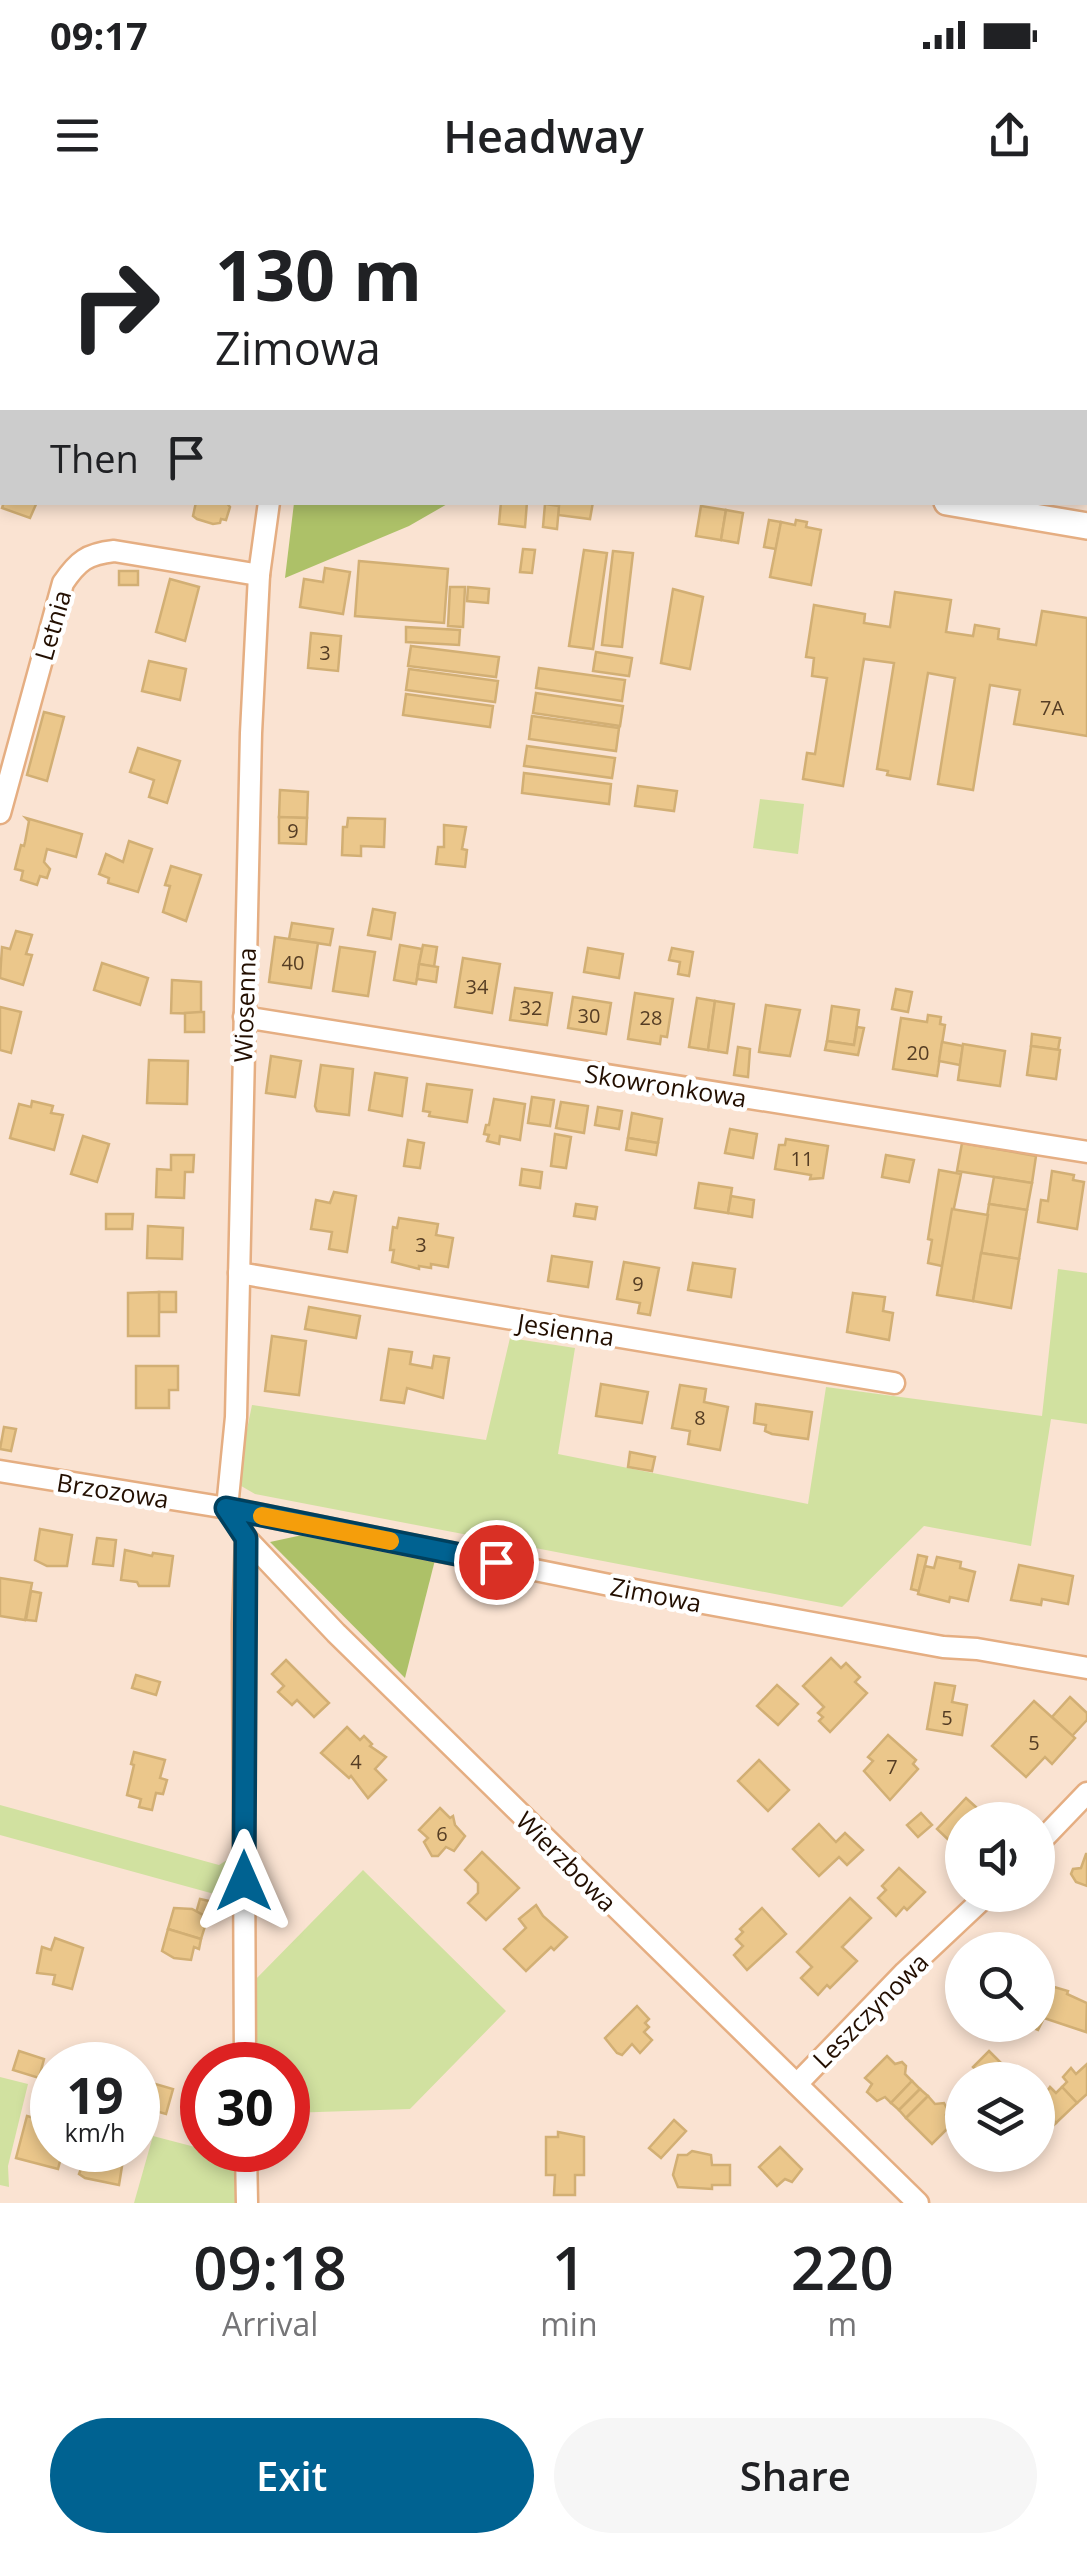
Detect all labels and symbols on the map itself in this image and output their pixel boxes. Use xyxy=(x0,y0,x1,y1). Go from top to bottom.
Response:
street label: Letnia xyxy=(26,586,78,664)
house number: 3 xyxy=(319,639,331,666)
house number: 7A xyxy=(1040,694,1064,721)
house number: 9 xyxy=(287,817,299,844)
street label: Wiosenna xyxy=(225,947,263,1063)
house number: 40 xyxy=(282,949,304,976)
house number: 34 xyxy=(466,973,489,1000)
house number: 32 xyxy=(520,994,542,1021)
house number: 30 xyxy=(578,1002,600,1029)
house number: 28 xyxy=(640,1004,662,1031)
house number: 20 xyxy=(907,1039,929,1066)
street label: Skowronkowa xyxy=(583,1055,749,1115)
house number: 11 xyxy=(791,1145,813,1172)
house number: 3 xyxy=(415,1231,427,1258)
house number: 9 xyxy=(632,1270,644,1297)
street label: Jesienna xyxy=(513,1304,617,1353)
house number: 8 xyxy=(694,1404,706,1431)
street label: Brzozowa xyxy=(54,1464,172,1516)
pin xyxy=(454,1520,539,1605)
street label: Zimowa xyxy=(608,1569,704,1619)
house number: 5 xyxy=(941,1704,953,1731)
house number: 5 xyxy=(1028,1729,1040,1756)
house number: 4 xyxy=(350,1748,362,1775)
house number: 7 xyxy=(886,1753,898,1780)
street label: Wierzbowa xyxy=(509,1803,625,1919)
house number: 6 xyxy=(436,1820,448,1847)
position arrow xyxy=(192,1829,296,1933)
street label: Leszczynowa xyxy=(805,1945,935,2075)
speed limit sign: 30 xyxy=(180,2042,310,2172)

